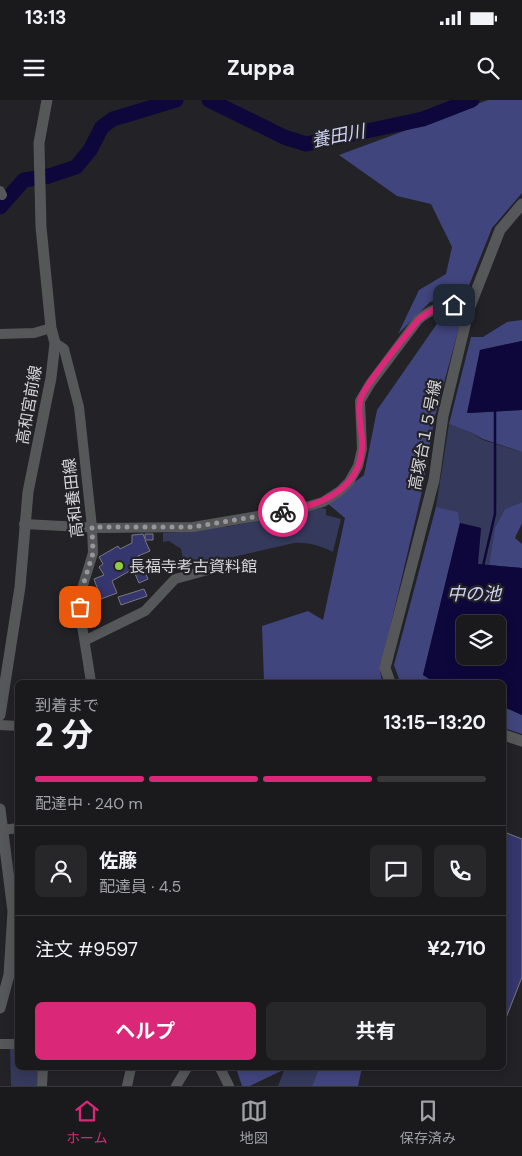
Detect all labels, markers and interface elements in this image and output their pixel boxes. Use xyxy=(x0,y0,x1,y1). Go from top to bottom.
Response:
text: 13:13 xyxy=(25,5,67,30)
text: Zuppa xyxy=(227,53,295,82)
icon: menu xyxy=(20,54,48,82)
icon: search xyxy=(474,54,502,82)
water label: 養田川 xyxy=(309,119,369,153)
pin xyxy=(433,284,475,326)
icon: home xyxy=(440,291,468,319)
street label: 高和宮前線 xyxy=(12,364,46,446)
street label: 高塚台１５号線 xyxy=(404,378,446,492)
street label: 高和養田線 xyxy=(58,457,88,539)
courier xyxy=(258,487,308,537)
icon: bike xyxy=(269,498,297,526)
place label: 長福寺考古資料館 xyxy=(129,556,257,577)
marker: 長福寺考古資料館 xyxy=(113,560,125,572)
water label: 中の池 xyxy=(447,582,503,606)
pin xyxy=(59,586,101,628)
icon: bag xyxy=(66,593,94,621)
map controls xyxy=(456,615,506,665)
button: layers xyxy=(456,615,506,665)
text: 到着まで xyxy=(35,695,99,716)
text: 13:15–13:20 xyxy=(383,710,486,735)
text: 2 分 xyxy=(35,714,93,756)
text: 配達中 · 240 m xyxy=(35,793,143,814)
button: person xyxy=(35,845,87,897)
button: chat xyxy=(370,845,422,897)
button: phone xyxy=(434,845,486,897)
text: 佐藤 xyxy=(99,848,137,873)
text: 配達員 · 4.5 xyxy=(99,876,181,897)
text: ¥2,710 xyxy=(427,936,486,961)
text: 注文 #9597 xyxy=(35,937,138,962)
button: ヘルプ xyxy=(35,1002,256,1060)
button: 共有 xyxy=(266,1002,486,1060)
tab: ホーム xyxy=(66,1097,108,1147)
tab: 地図 xyxy=(240,1097,268,1147)
tab: 保存済み xyxy=(400,1097,456,1147)

